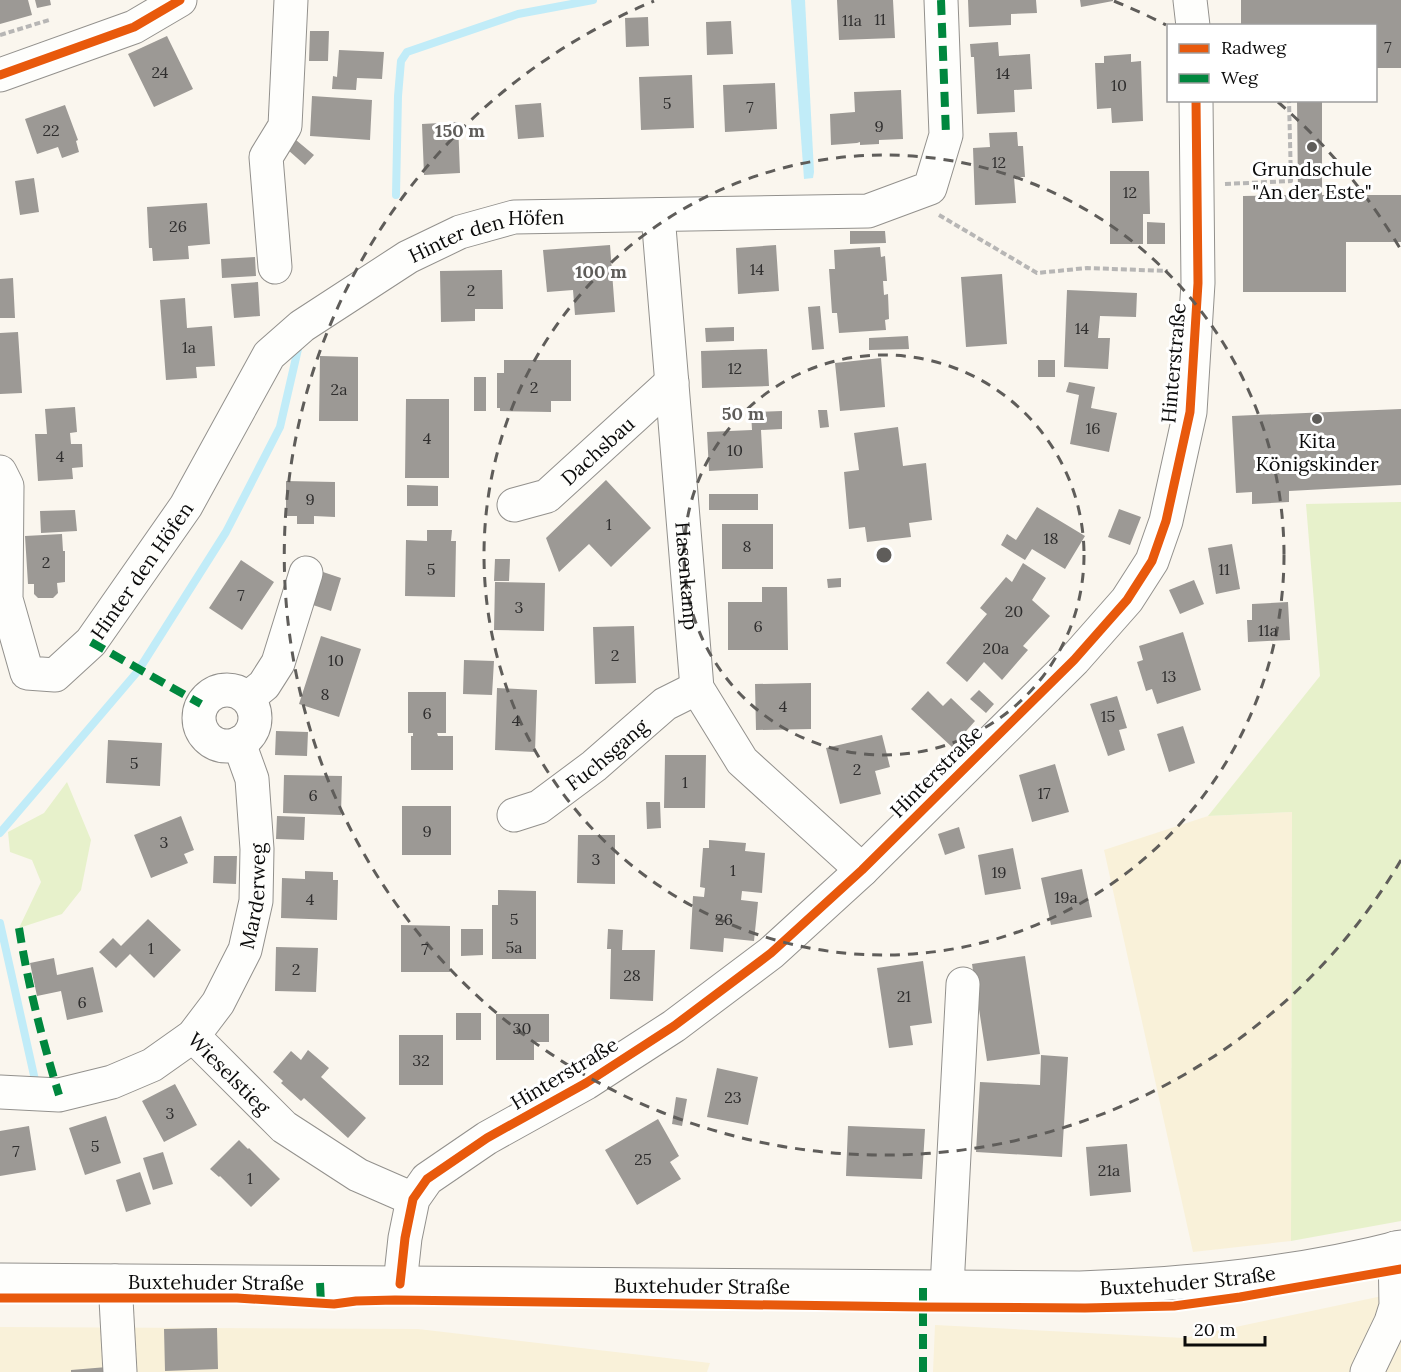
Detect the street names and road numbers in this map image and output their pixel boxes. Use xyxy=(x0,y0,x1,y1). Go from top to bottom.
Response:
street label: Hinter den Höfen xyxy=(404,204,564,267)
street label: Hinterstraße xyxy=(1155,302,1191,424)
street label: Dachsbau xyxy=(555,410,639,490)
street label: Hinter den Höfen xyxy=(84,497,198,644)
street label: Hasenkamp xyxy=(671,520,705,631)
street label: Fuchsgang xyxy=(561,712,653,795)
street label: Hinterstraße xyxy=(885,719,988,822)
street label: Marderweg xyxy=(233,841,270,951)
street label: Wieselstieg xyxy=(183,1026,277,1120)
street label: Hinterstraße xyxy=(506,1031,622,1115)
street label: Buxtehuder Straße xyxy=(1099,1259,1277,1300)
street label: Buxtehuder Straße xyxy=(128,1268,304,1295)
street label: Buxtehuder Straße xyxy=(614,1272,790,1298)

